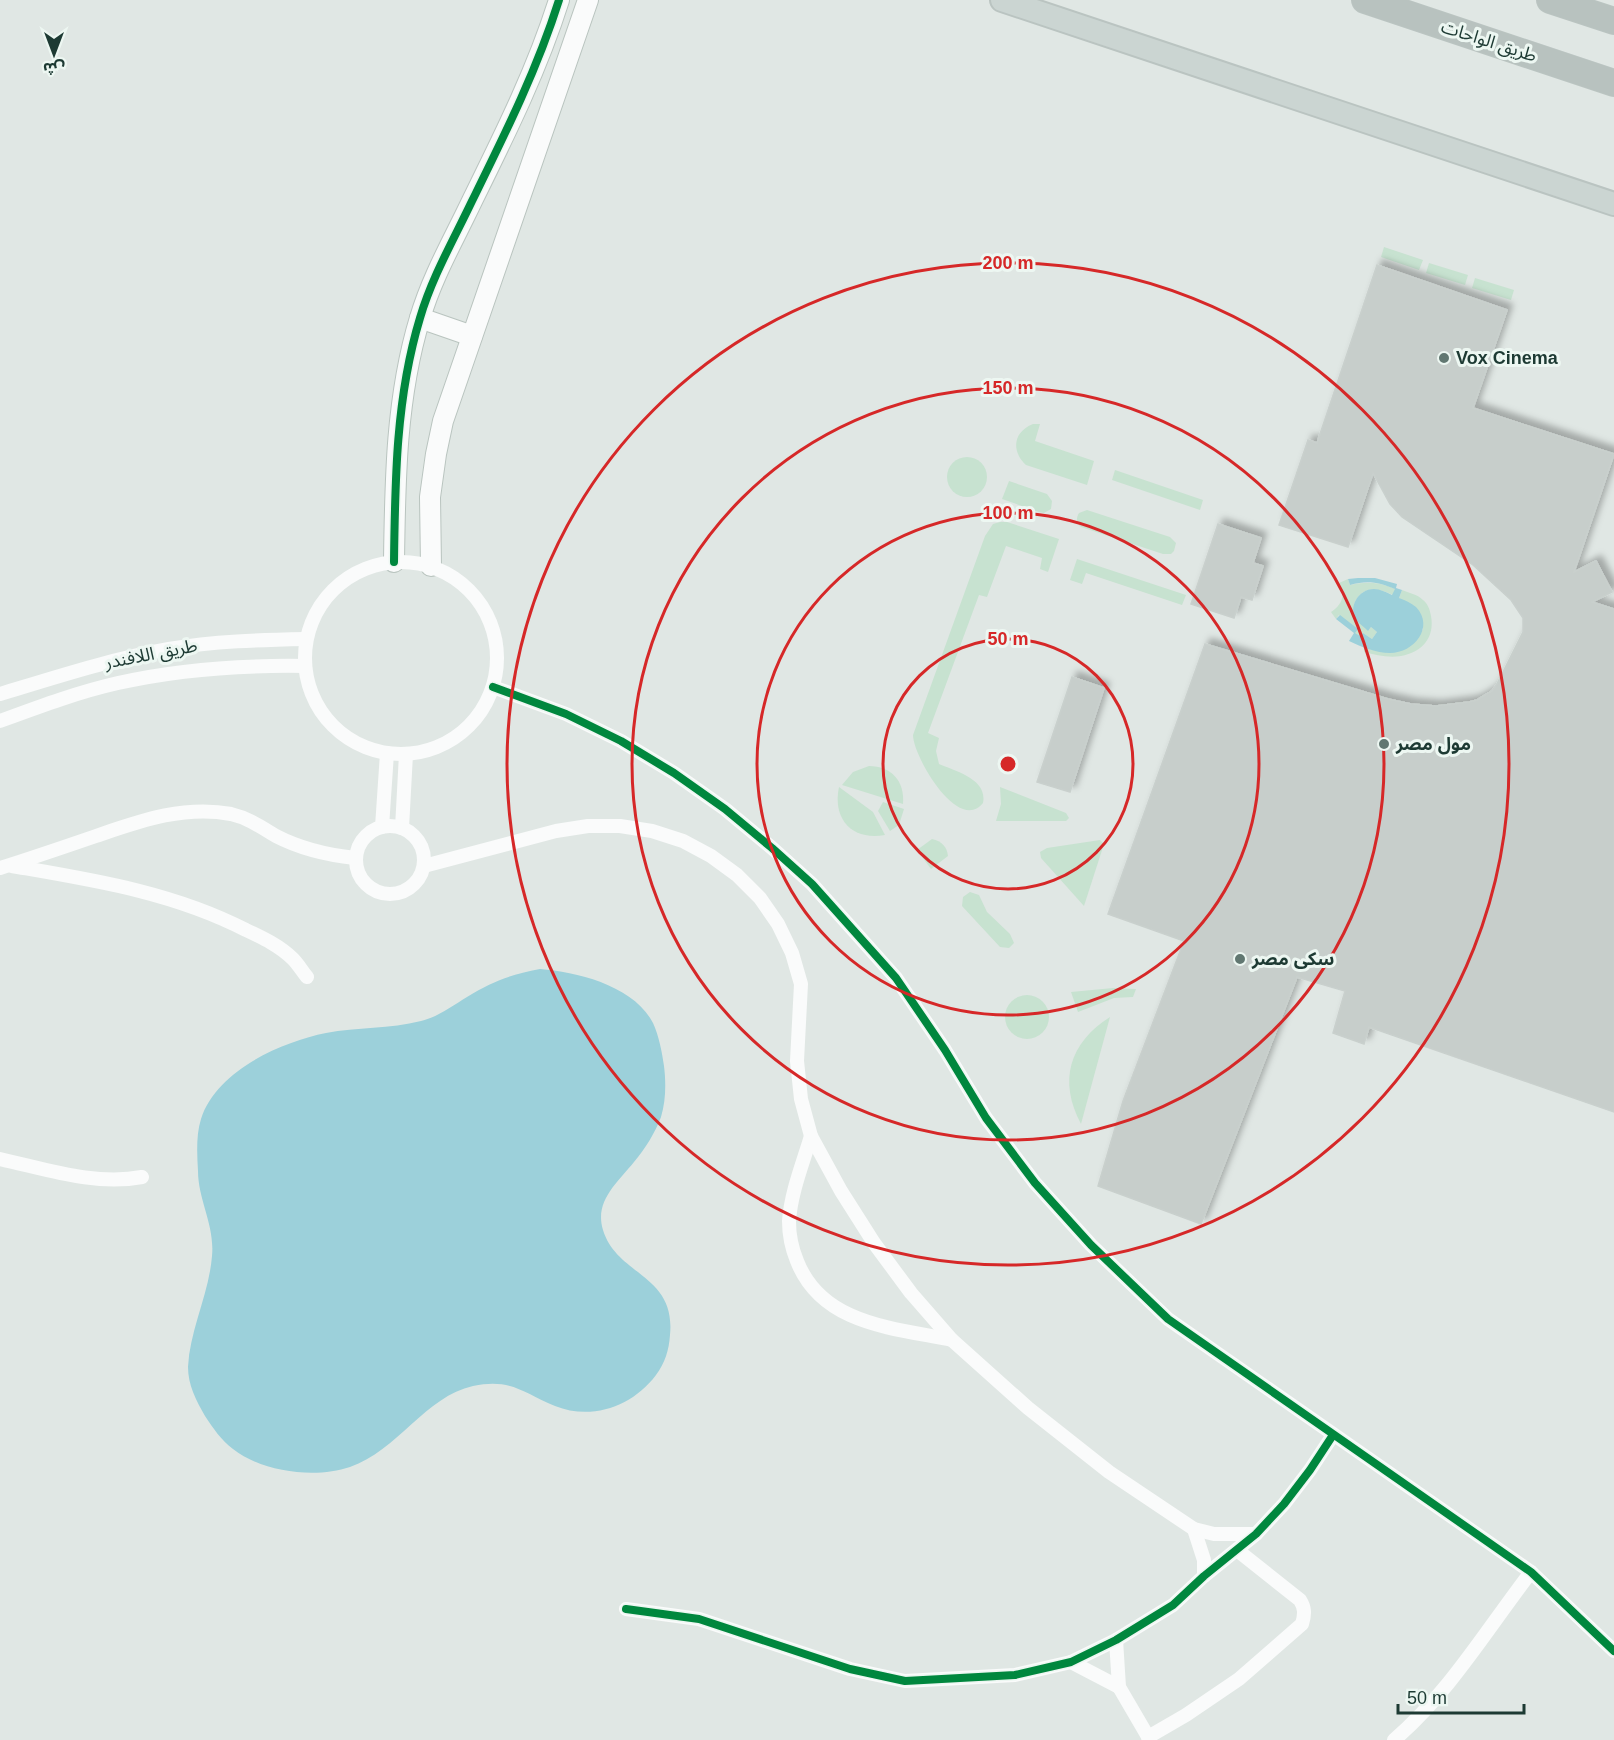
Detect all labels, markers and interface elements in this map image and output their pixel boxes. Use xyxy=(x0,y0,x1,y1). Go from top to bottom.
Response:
street label: طريق الواحات xyxy=(1438,16,1539,67)
north arrow xyxy=(24,24,84,84)
text: ش xyxy=(43,59,65,77)
text: 200 m xyxy=(982,253,1034,273)
place label: Vox Cinema xyxy=(1456,348,1559,368)
marker: Vox Cinema xyxy=(1437,351,1451,365)
text: 150 m xyxy=(982,378,1034,398)
text: 100 m xyxy=(982,503,1034,523)
text: 50 m xyxy=(987,629,1029,649)
street label: طريق اللافندر xyxy=(102,635,199,674)
place label: مول مصر xyxy=(1395,734,1471,755)
marker: مول مصر xyxy=(1377,737,1391,751)
centre of rings xyxy=(998,754,1018,774)
place label: سكى مصر xyxy=(1251,949,1334,970)
marker: سكى مصر xyxy=(1233,952,1247,966)
scale bar xyxy=(1398,1677,1524,1715)
text: 50 m xyxy=(1407,1688,1447,1708)

